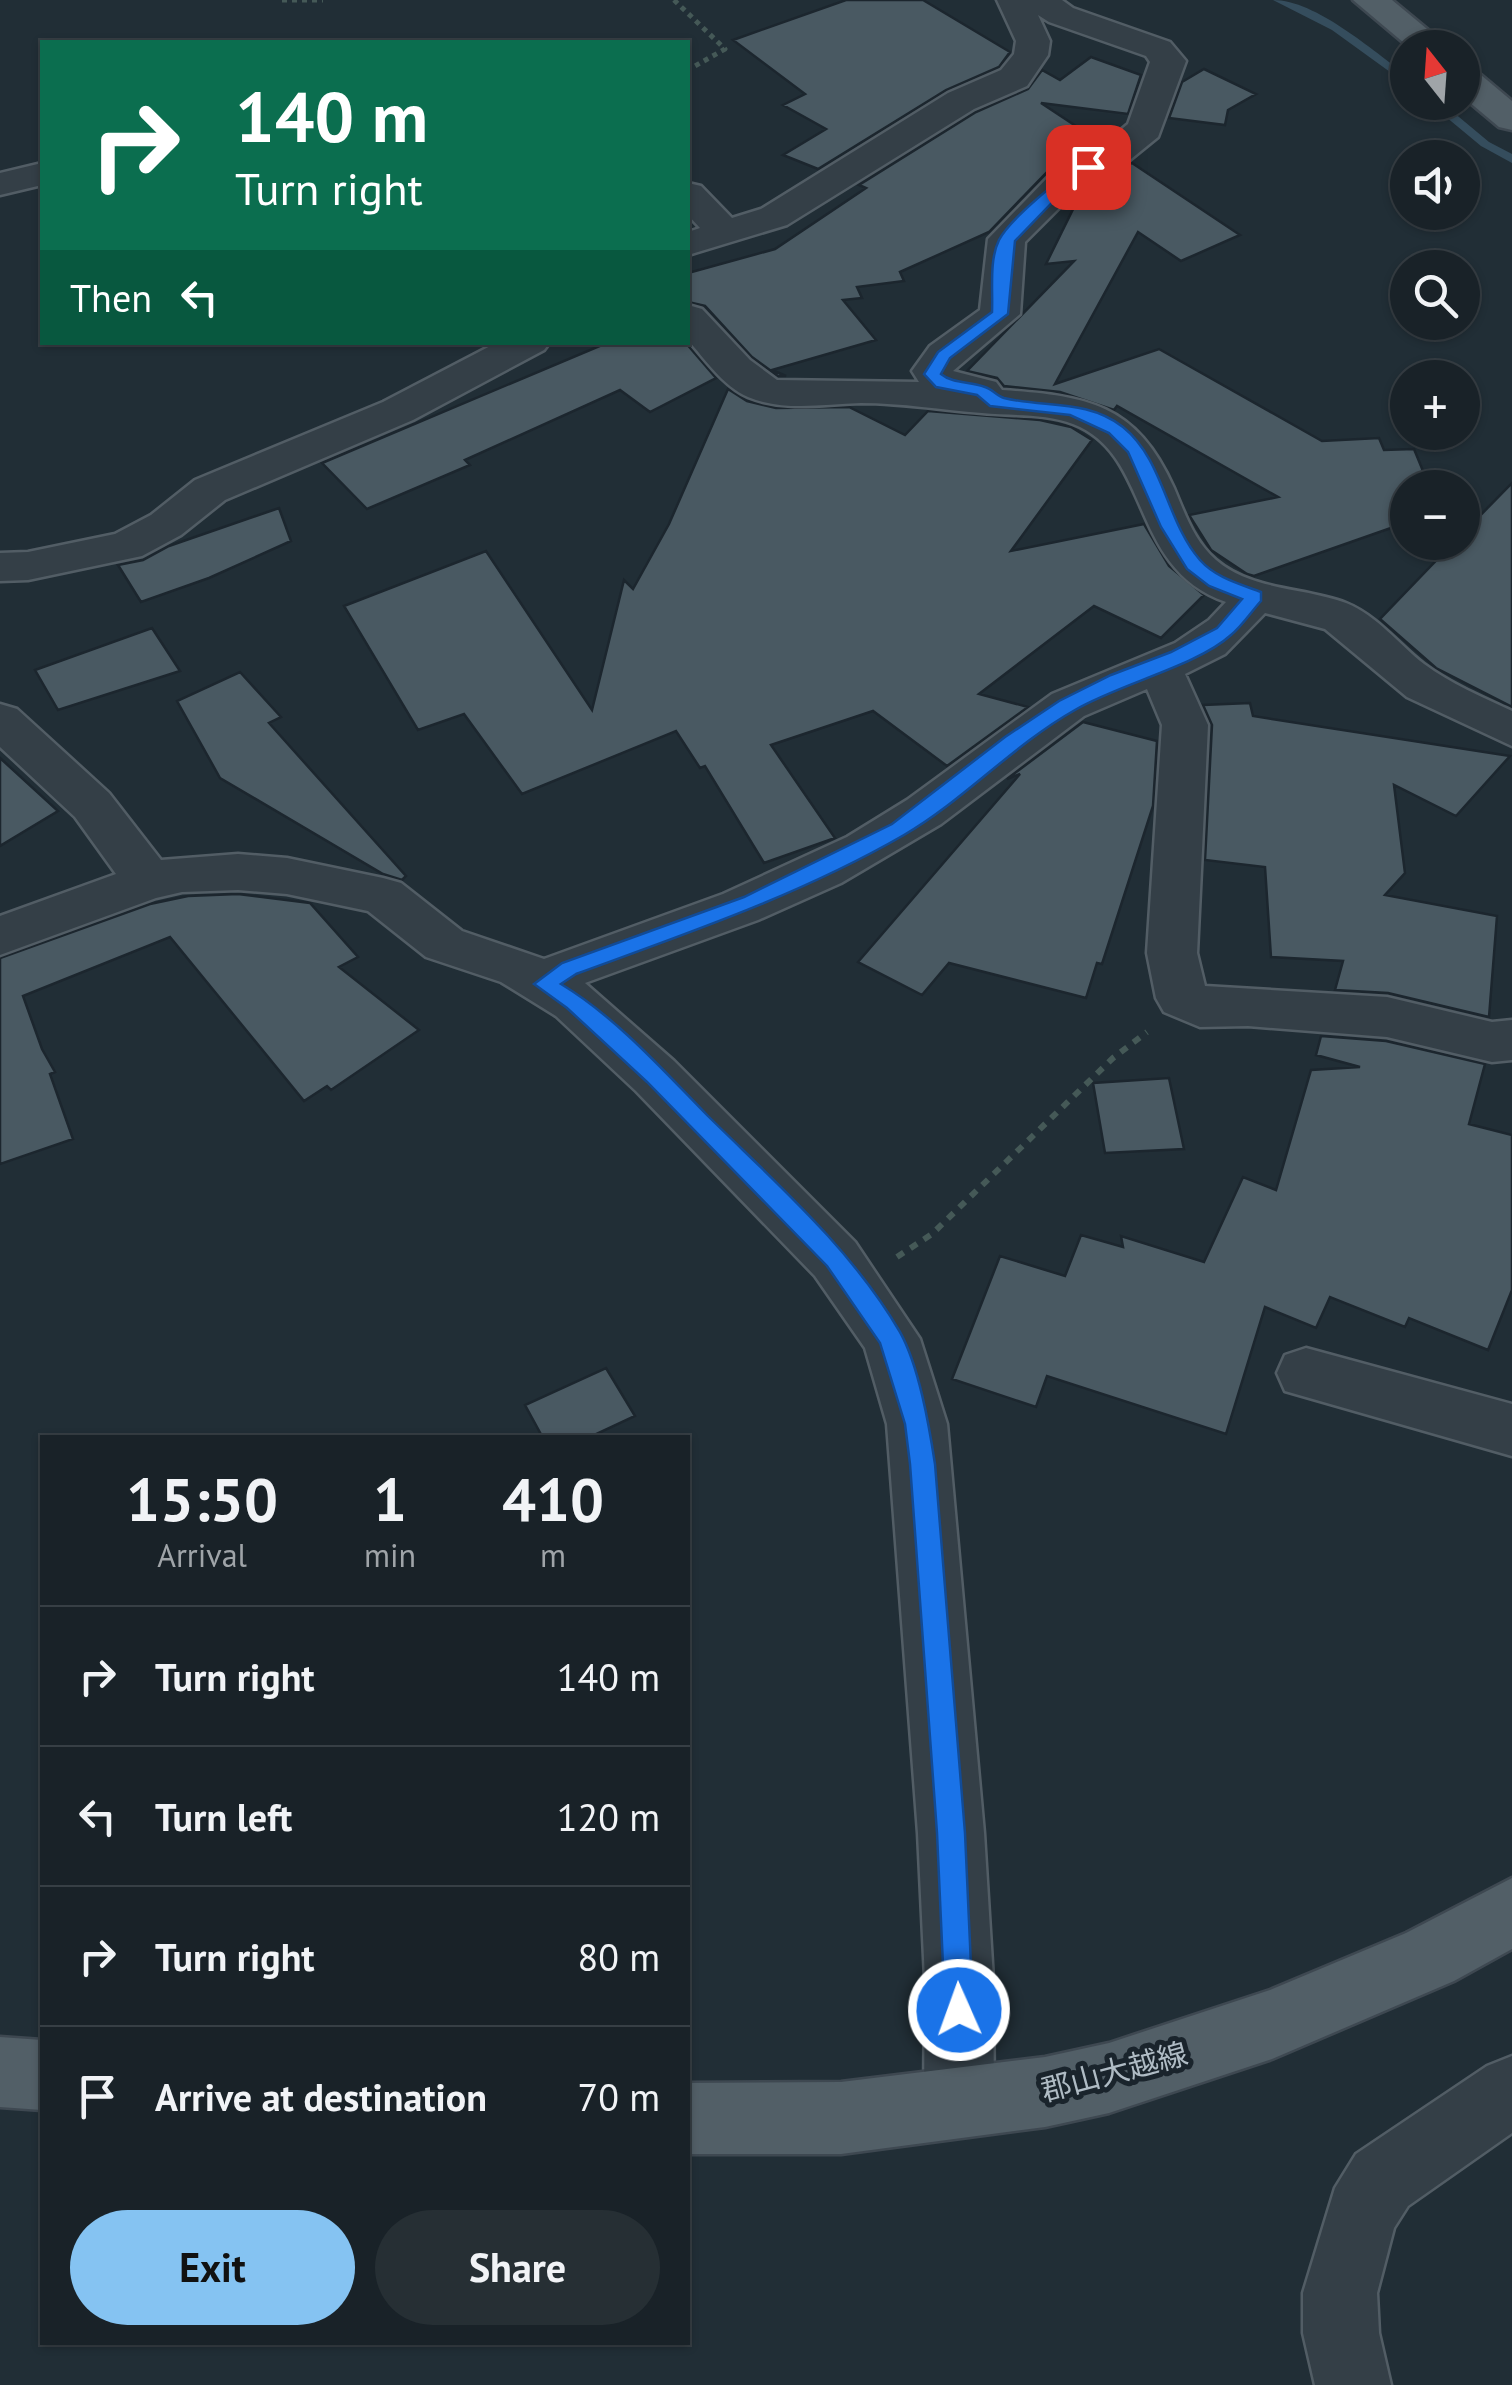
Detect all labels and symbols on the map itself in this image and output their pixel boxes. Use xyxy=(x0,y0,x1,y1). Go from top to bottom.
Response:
north arrow xyxy=(1390,30,1480,120)
pin xyxy=(1046,125,1131,210)
position arrow xyxy=(907,1958,1011,2062)
street label: 郡山大越線 xyxy=(1037,2033,1191,2109)

